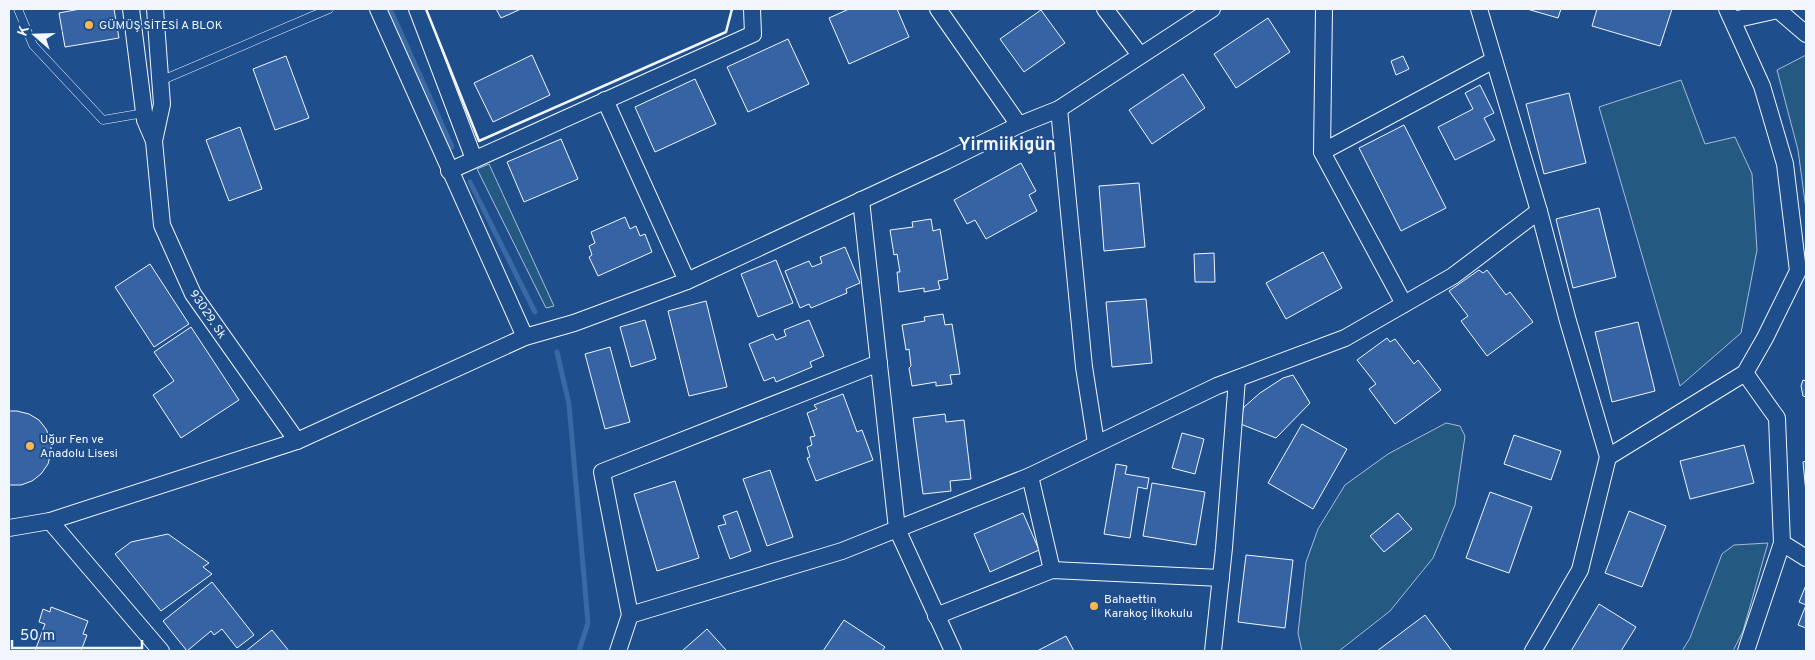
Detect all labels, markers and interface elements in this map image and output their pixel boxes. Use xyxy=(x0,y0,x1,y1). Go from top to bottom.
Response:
north arrow xyxy=(10,10,60,60)
place label: GÜMÜŞ SİTESİ A BLOK xyxy=(99,18,223,34)
marker: GÜMÜŞ SİTESİ A BLOK xyxy=(83,19,95,31)
text: K xyxy=(15,23,34,39)
district label: Yirmiikigün xyxy=(958,134,1056,157)
street label: 93029. Sk xyxy=(185,287,229,342)
place label: Uğur Fen ve Anadolu Lisesi xyxy=(40,432,118,462)
marker: Uğur Fen ve Anadolu Lisesi xyxy=(24,440,36,452)
place label: Bahaettin Karakoç İlkokulu xyxy=(1104,592,1193,622)
marker: Bahaettin Karakoç İlkokulu xyxy=(1088,600,1100,612)
scale bar xyxy=(12,618,142,650)
text: 50 m xyxy=(20,627,55,646)

